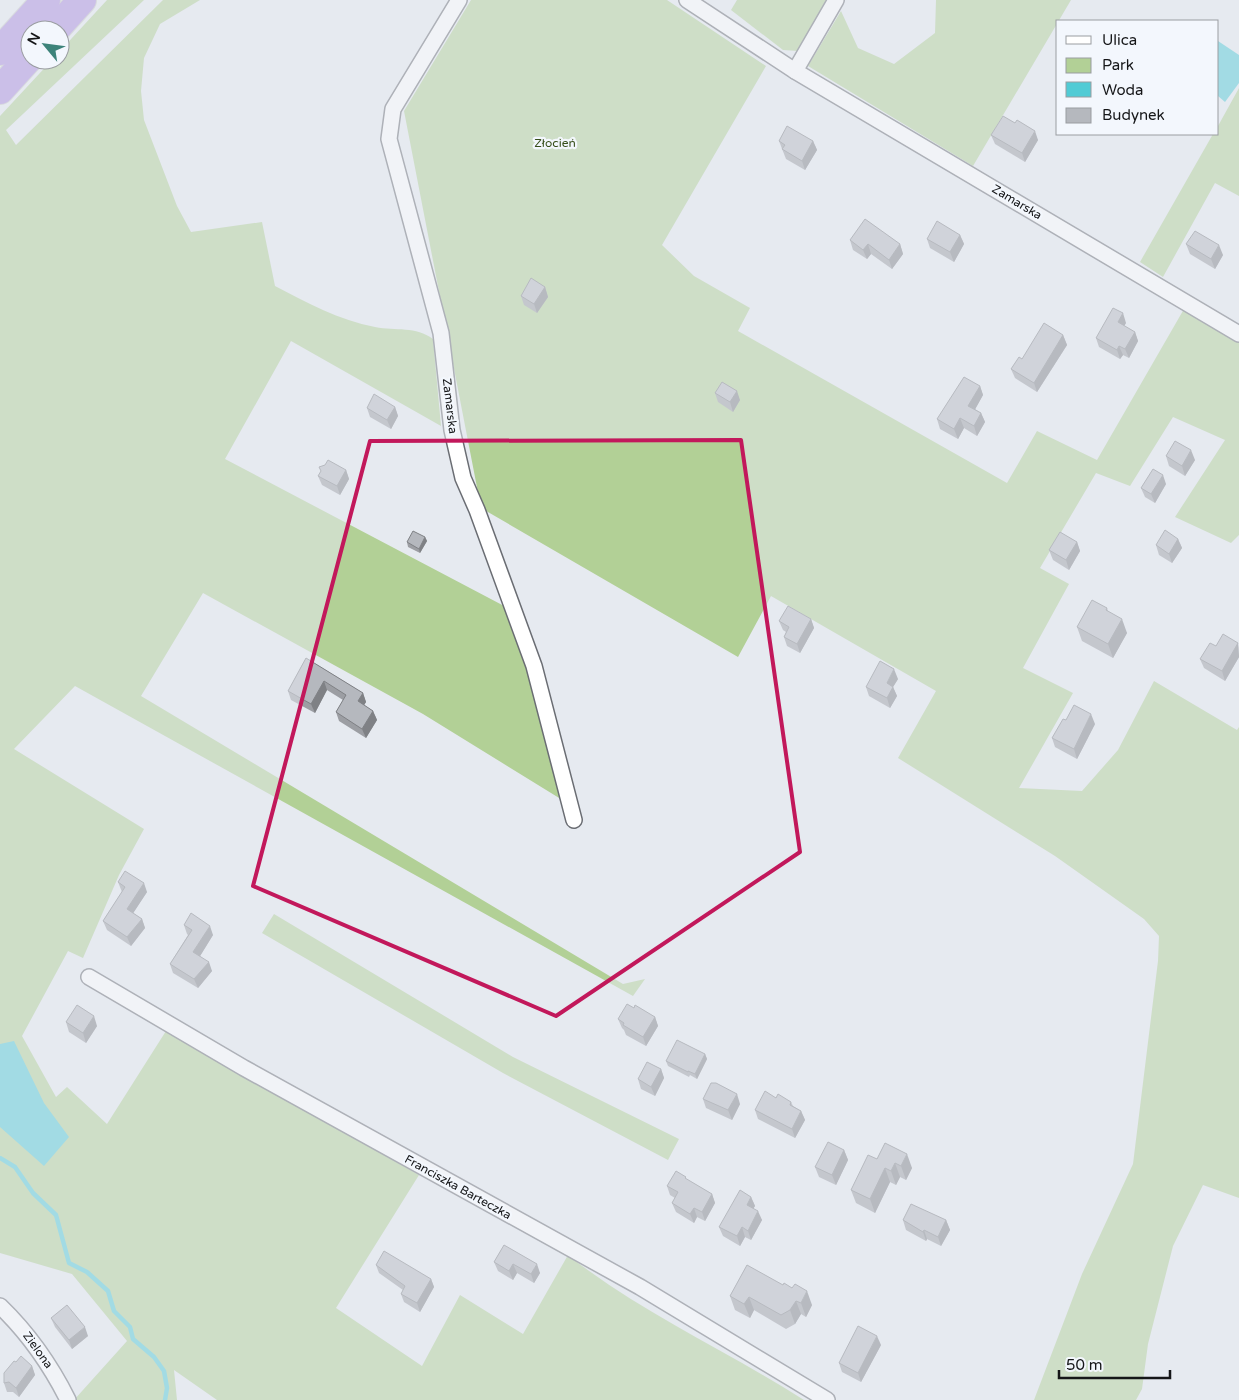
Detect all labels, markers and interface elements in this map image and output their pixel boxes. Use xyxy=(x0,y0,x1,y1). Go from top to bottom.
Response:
north arrow xyxy=(20,20,70,70)
legend xyxy=(1056,20,1219,135)
text: N xyxy=(24,30,44,48)
text: Ulica xyxy=(1102,31,1137,49)
text: Park xyxy=(1102,56,1134,74)
text: Woda xyxy=(1102,81,1144,99)
text: Budynek xyxy=(1102,106,1165,124)
park label: Złocień xyxy=(534,136,576,150)
street label: Zamarska xyxy=(990,182,1044,222)
street label: Zamarska xyxy=(440,378,460,434)
street label: Franciszka Barteczka xyxy=(402,1152,514,1222)
street label: Zielona xyxy=(20,1329,56,1371)
scale bar xyxy=(1059,1348,1170,1380)
text: 50 m xyxy=(1066,1356,1103,1374)

